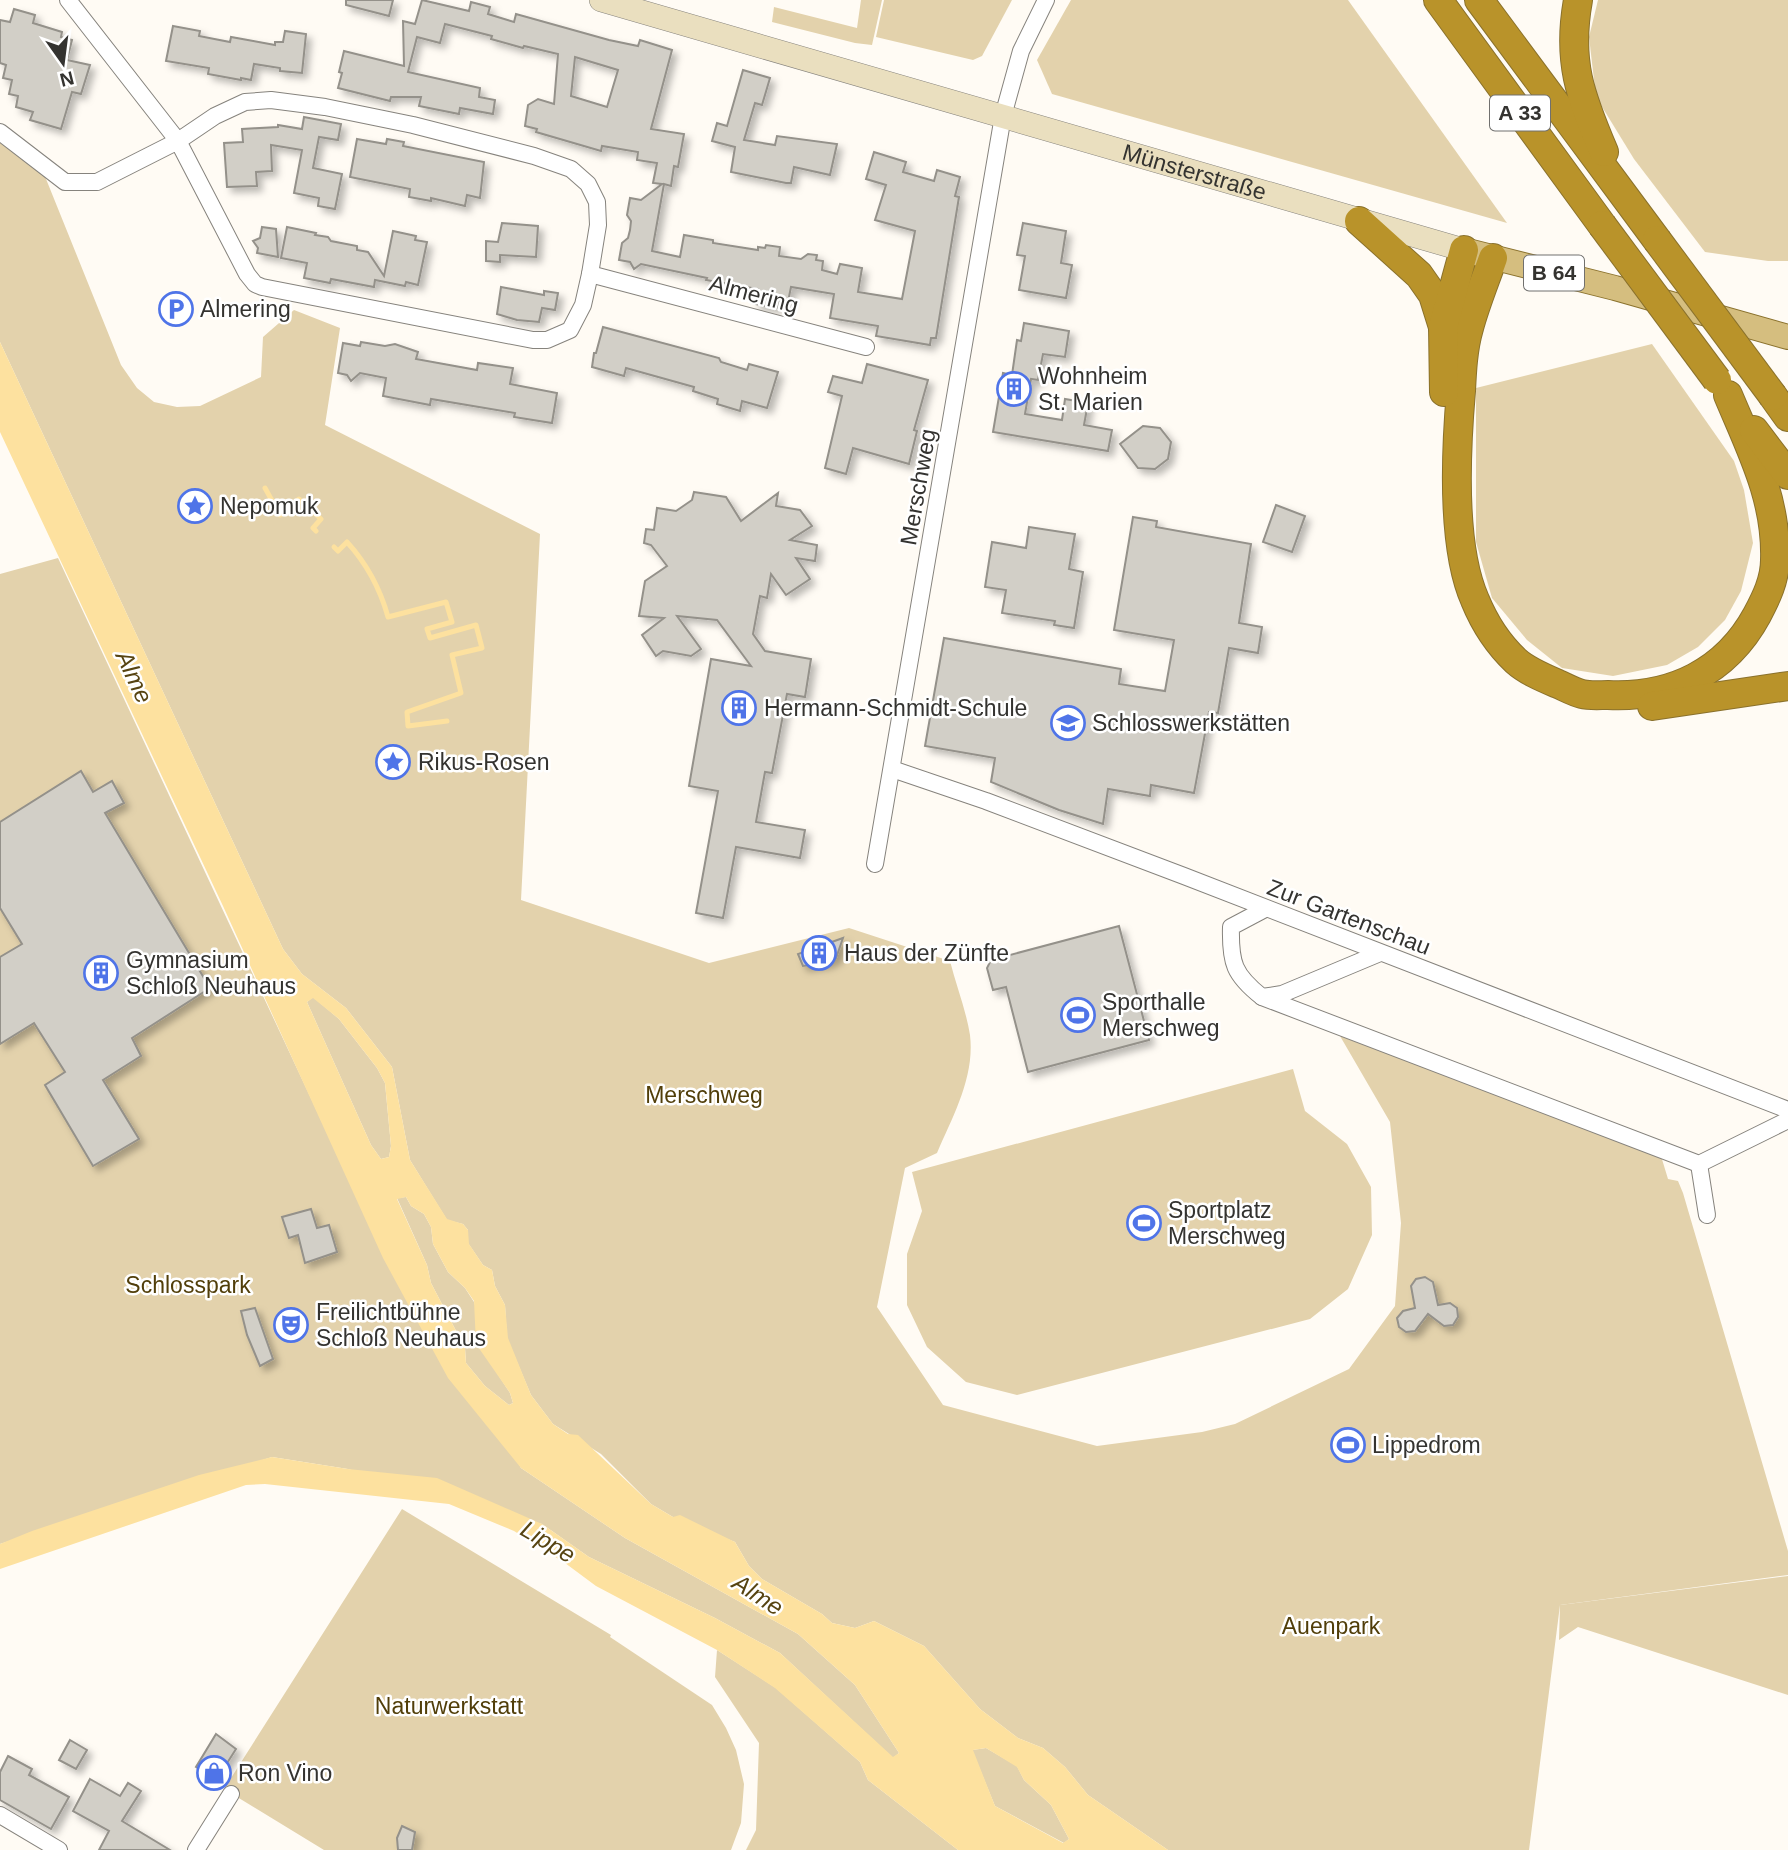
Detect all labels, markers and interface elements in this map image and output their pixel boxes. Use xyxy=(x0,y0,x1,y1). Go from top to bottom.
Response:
north arrow xyxy=(28,28,98,98)
text: N xyxy=(58,67,76,91)
road number: A 33 xyxy=(1490,96,1550,130)
street label: Münsterstraße xyxy=(1120,139,1269,205)
road number: B 64 xyxy=(1524,256,1584,290)
street label: Almering xyxy=(707,270,801,318)
parking icon: Almering xyxy=(157,290,195,328)
place label: Almering xyxy=(200,296,291,322)
place label: Wohnheim St. Marien xyxy=(1038,363,1148,415)
building icon: Wohnheim St. Marien xyxy=(995,370,1033,408)
street label: Merschweg xyxy=(895,427,941,547)
place icon: Nepomuk xyxy=(176,487,214,525)
place label: Nepomuk xyxy=(220,493,319,519)
water label: Alme xyxy=(110,644,158,707)
building icon: Hermann-Schmidt-Schule xyxy=(720,689,758,727)
place label: Hermann-Schmidt-Schule xyxy=(764,695,1027,721)
school or university icon: Schlosswerkstätten xyxy=(1049,704,1087,742)
place label: Schlosswerkstätten xyxy=(1092,710,1290,736)
place icon: Rikus-Rosen xyxy=(374,743,412,781)
place label: Rikus-Rosen xyxy=(418,749,550,775)
street label: Zur Gartenschau xyxy=(1264,874,1434,960)
building icon: Haus der Zünfte xyxy=(800,934,838,972)
place label: Haus der Zünfte xyxy=(844,940,1009,966)
place label: Gymnasium Schloß Neuhaus xyxy=(126,947,296,999)
building icon: Gymnasium Schloß Neuhaus xyxy=(82,954,120,992)
place label: Sporthalle Merschweg xyxy=(1102,989,1220,1041)
sports icon: Sporthalle Merschweg xyxy=(1059,996,1097,1034)
park label: Merschweg xyxy=(645,1082,763,1108)
place label: Sportplatz Merschweg xyxy=(1168,1197,1286,1249)
sports icon: Sportplatz Merschweg xyxy=(1125,1204,1163,1242)
park label: Schlosspark xyxy=(125,1272,251,1298)
place label: Freilichtbühne Schloß Neuhaus xyxy=(316,1299,486,1351)
theatre icon: Freilichtbühne Schloß Neuhaus xyxy=(272,1306,310,1344)
sports icon: Lippedrom xyxy=(1329,1426,1367,1464)
place label: Lippedrom xyxy=(1372,1432,1481,1458)
water label: Lippe xyxy=(516,1515,580,1568)
water label: Alme xyxy=(726,1567,789,1621)
park label: Auenpark xyxy=(1282,1613,1381,1639)
park label: Naturwerkstatt xyxy=(375,1693,524,1719)
shop icon: Ron Vino xyxy=(195,1754,233,1792)
place label: Ron Vino xyxy=(238,1760,332,1786)

